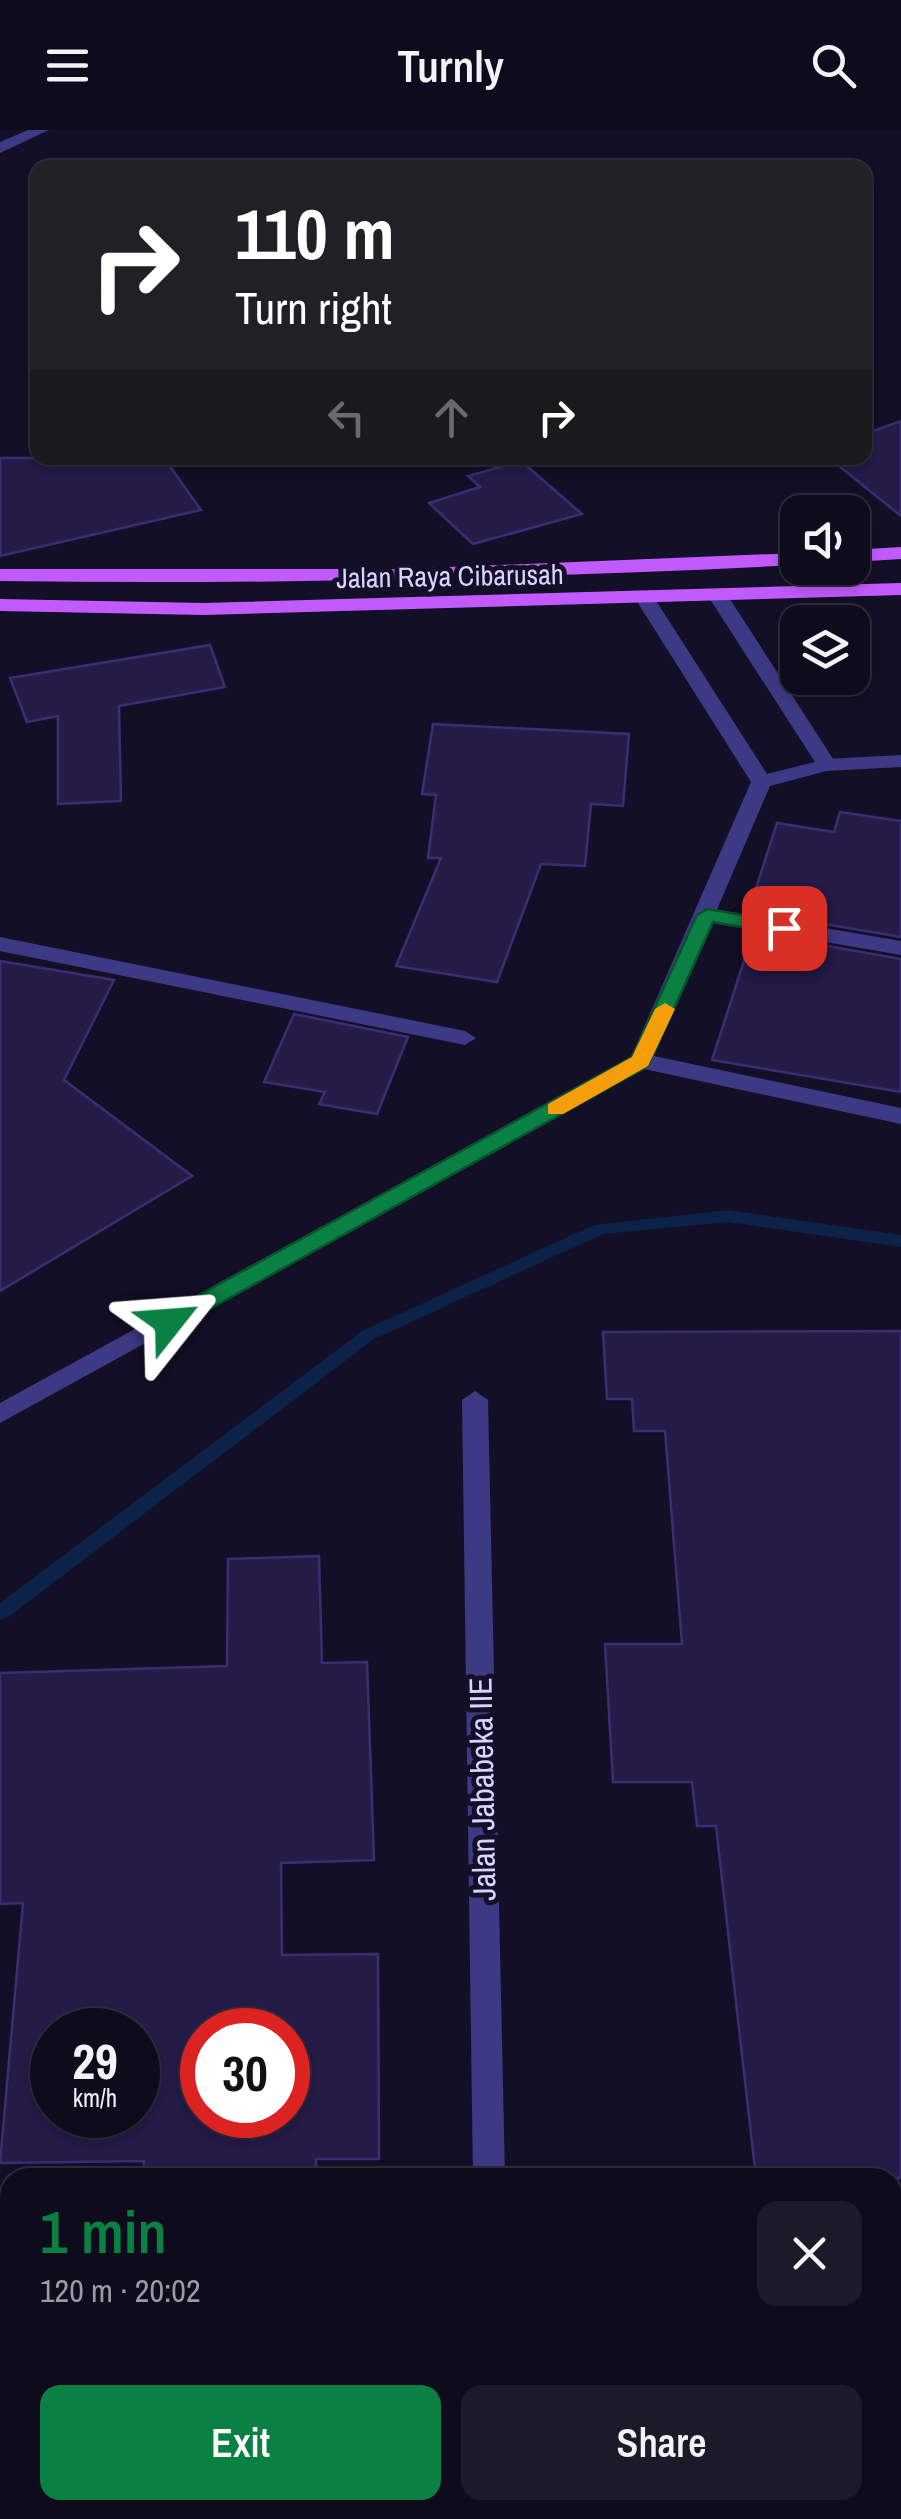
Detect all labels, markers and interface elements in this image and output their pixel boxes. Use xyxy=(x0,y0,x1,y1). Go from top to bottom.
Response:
text: Turnly xyxy=(397,35,504,96)
icon: menu xyxy=(40,38,95,93)
icon: search xyxy=(806,38,861,93)
text: 110 m xyxy=(235,187,395,281)
icon: right xyxy=(70,200,200,330)
text: Turn right xyxy=(235,277,392,338)
icon: left xyxy=(319,390,374,445)
icon: ahead xyxy=(424,390,479,445)
icon: right xyxy=(529,390,584,445)
map controls xyxy=(780,495,870,695)
button: sound xyxy=(780,495,870,585)
street label: Jalan Raya Cibarusah xyxy=(336,555,564,597)
button: layers xyxy=(780,605,870,695)
pin xyxy=(742,886,827,971)
icon: arrive xyxy=(757,901,812,956)
position arrow xyxy=(117,1270,221,1374)
street label: Jalan Jababeka IIE xyxy=(459,1677,505,1901)
speed limit sign: 30 xyxy=(180,2008,310,2138)
text: 29 xyxy=(72,2027,118,2095)
text: km/h xyxy=(73,2081,117,2115)
text: 1 min xyxy=(40,2191,167,2272)
button: close xyxy=(757,2201,862,2306)
text: 120 m · 20:02 xyxy=(40,2269,200,2312)
button: Exit xyxy=(40,2385,441,2500)
button: Share xyxy=(461,2385,862,2500)

